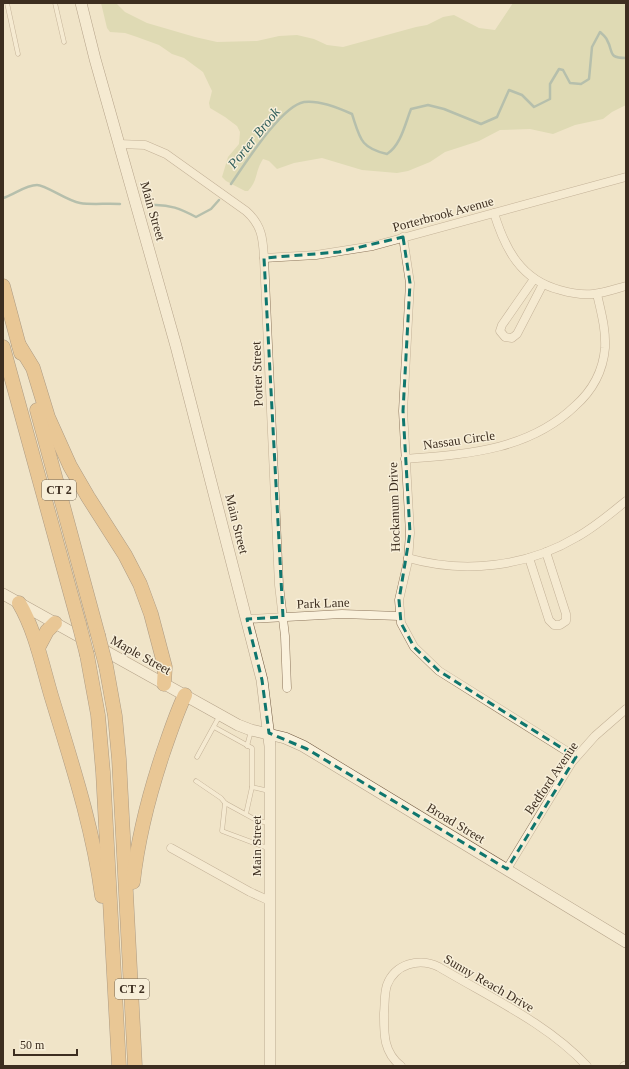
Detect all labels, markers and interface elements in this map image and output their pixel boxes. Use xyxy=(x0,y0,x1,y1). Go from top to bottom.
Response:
water label: Porter Brook xyxy=(224,104,284,172)
street label: Main Street xyxy=(137,180,169,243)
street label: Porterbrook Avenue xyxy=(391,193,495,235)
street label: Porter Street xyxy=(248,341,266,407)
street label: Nassau Circle xyxy=(422,427,496,452)
street label: Hockanum Drive xyxy=(385,462,403,552)
road number: CT 2 xyxy=(42,480,76,500)
street label: Main Street xyxy=(222,493,252,556)
street label: Park Lane xyxy=(296,595,350,611)
street label: Maple Street xyxy=(108,632,174,678)
street label: Bedford Avenue xyxy=(521,739,581,817)
street label: Broad Street xyxy=(424,800,488,846)
street label: Main Street xyxy=(249,815,264,877)
street label: Sunny Reach Drive xyxy=(441,951,537,1015)
road number: CT 2 xyxy=(115,979,149,999)
scale bar xyxy=(14,1031,77,1057)
text: 50 m xyxy=(20,1038,45,1052)

